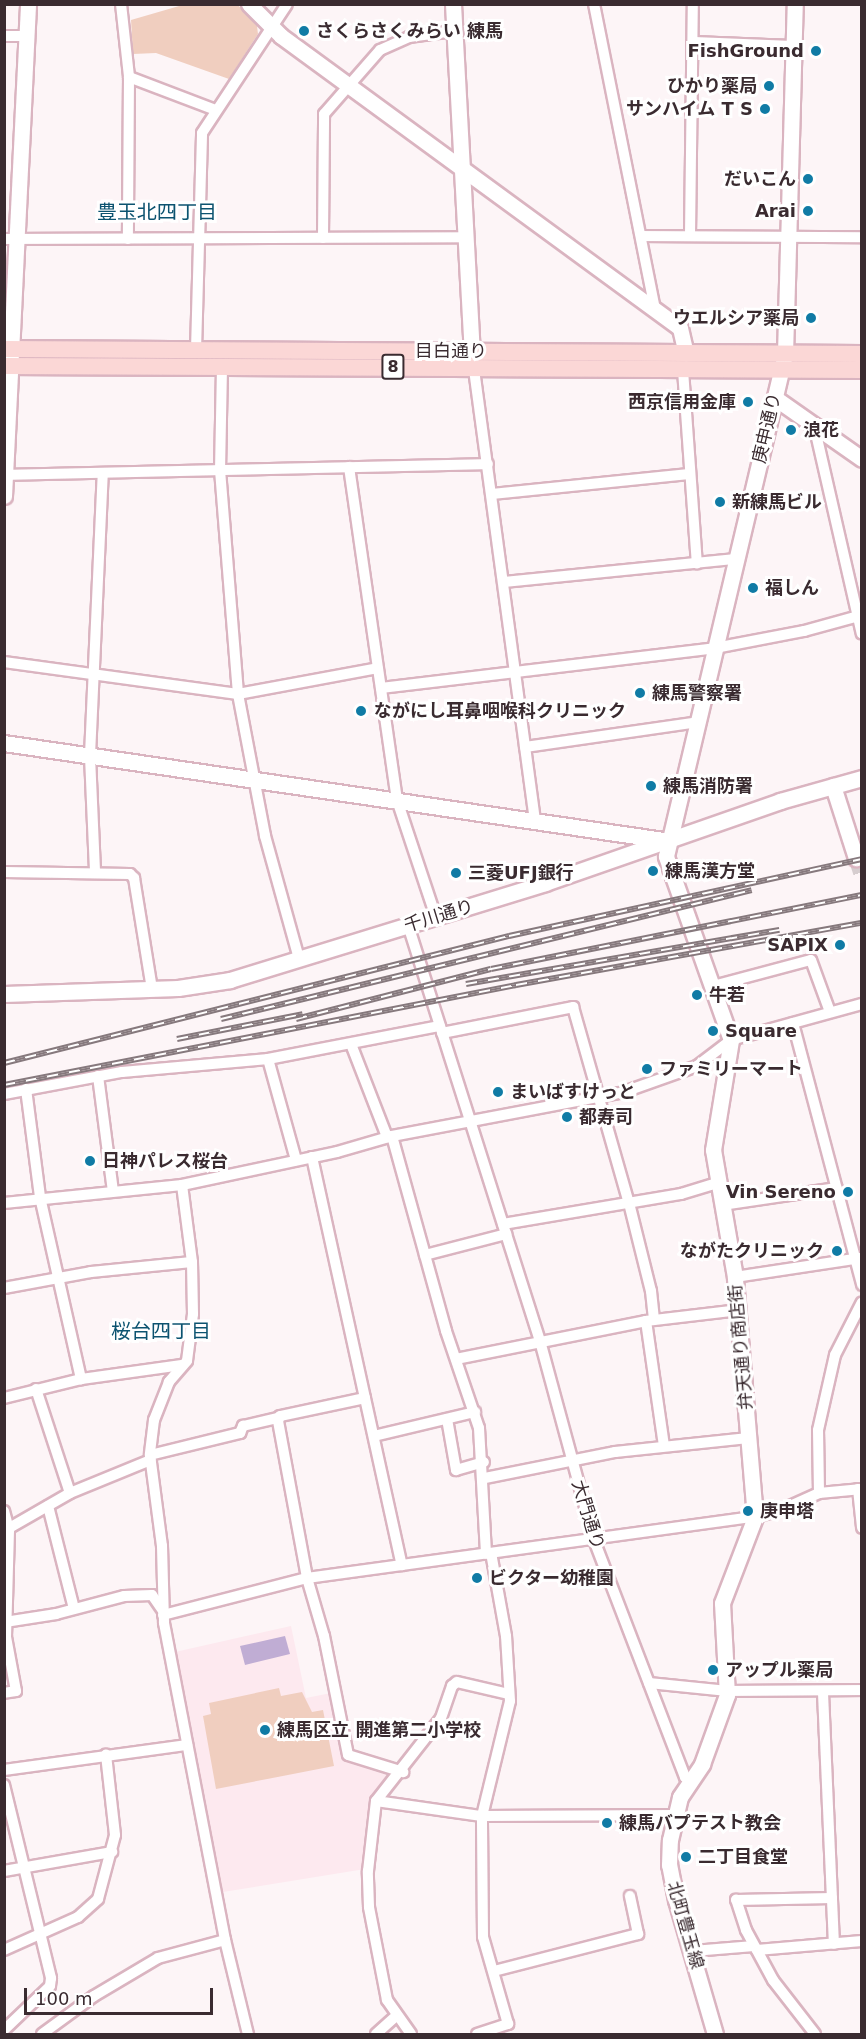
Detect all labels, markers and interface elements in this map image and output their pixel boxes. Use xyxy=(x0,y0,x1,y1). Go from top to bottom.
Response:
place label: さくらさくみらい 練馬 xyxy=(316,20,502,42)
marker: さくらさくみらい 練馬 xyxy=(297,24,311,38)
place label: FishGround xyxy=(687,40,804,62)
marker: FishGround xyxy=(809,44,823,58)
place label: ひかり薬局 xyxy=(667,75,757,97)
marker: ひかり薬局 xyxy=(762,79,776,93)
place label: サンハイム T S xyxy=(625,98,753,120)
marker: サンハイム T S xyxy=(758,102,772,116)
place label: だいこん xyxy=(724,168,796,190)
marker: だいこん xyxy=(801,172,815,186)
district label: 豊玉北四丁目 xyxy=(97,200,217,224)
place label: Arai xyxy=(755,200,796,222)
marker: Arai xyxy=(801,204,815,218)
place label: ウエルシア薬局 xyxy=(673,307,799,329)
marker: ウエルシア薬局 xyxy=(804,311,818,325)
street label: 目白通り xyxy=(415,340,487,362)
road number: 8 xyxy=(381,354,405,380)
street label: 庚申通り xyxy=(748,390,786,466)
place label: 西京信用金庫 xyxy=(628,391,736,413)
marker: 西京信用金庫 xyxy=(741,395,755,409)
place label: 浪花 xyxy=(803,419,839,441)
marker: 浪花 xyxy=(784,423,798,437)
place label: 新練馬ビル xyxy=(732,491,822,513)
marker: 新練馬ビル xyxy=(713,495,727,509)
place label: 福しん xyxy=(765,577,819,599)
marker: 福しん xyxy=(746,581,760,595)
place label: 練馬警察署 xyxy=(652,682,742,704)
marker: 練馬警察署 xyxy=(633,686,647,700)
place label: ながにし耳鼻咽喉科クリニック xyxy=(374,700,626,722)
marker: ながにし耳鼻咽喉科クリニック xyxy=(352,702,370,720)
place label: 練馬消防署 xyxy=(663,775,753,797)
marker: 練馬消防署 xyxy=(644,779,658,793)
place label: 練馬漢方堂 xyxy=(665,860,755,882)
place label: 三菱UFJ銀行 xyxy=(468,862,574,884)
marker: 練馬漢方堂 xyxy=(646,864,660,878)
marker: 三菱UFJ銀行 xyxy=(449,866,463,880)
street label: 千川通り xyxy=(401,895,477,937)
place label: SAPIX xyxy=(767,934,828,956)
marker: SAPIX xyxy=(833,938,847,952)
place label: 牛若 xyxy=(709,984,745,1006)
marker: 牛若 xyxy=(690,988,704,1002)
place label: Square xyxy=(725,1020,797,1042)
marker: Square xyxy=(706,1024,720,1038)
place label: ファミリーマート xyxy=(659,1058,803,1080)
marker: ファミリーマート xyxy=(640,1062,654,1076)
place label: まいばすけっと xyxy=(510,1081,636,1103)
marker: まいばすけっと xyxy=(491,1085,505,1099)
place label: 都寿司 xyxy=(579,1106,633,1128)
marker: 都寿司 xyxy=(560,1110,574,1124)
place label: 日神パレス桜台 xyxy=(102,1150,228,1172)
marker: 日神パレス桜台 xyxy=(83,1154,97,1168)
place label: Vin Sereno xyxy=(726,1181,836,1203)
marker: Vin Sereno xyxy=(841,1185,855,1199)
place label: ながたクリニック xyxy=(680,1240,824,1262)
marker: ながたクリニック xyxy=(828,1242,846,1260)
street label: 弁天通り商店街 xyxy=(725,1283,757,1411)
district label: 桜台四丁目 xyxy=(111,1319,211,1343)
street label: 大門通り xyxy=(567,1477,609,1553)
place label: 庚申塔 xyxy=(760,1500,814,1522)
marker: 庚申塔 xyxy=(741,1504,755,1518)
place label: ビクター幼稚園 xyxy=(489,1567,615,1589)
marker: ビクター幼稚園 xyxy=(470,1571,484,1585)
place label: アップル薬局 xyxy=(725,1659,833,1681)
marker: アップル薬局 xyxy=(706,1663,720,1677)
place label: 練馬区立 開進第二小学校 xyxy=(277,1719,481,1741)
marker: 練馬区立 開進第二小学校 xyxy=(258,1723,272,1737)
place label: 練馬バプテスト教会 xyxy=(619,1812,781,1834)
marker: 練馬バプテスト教会 xyxy=(600,1816,614,1830)
place label: 二丁目食堂 xyxy=(698,1846,788,1868)
marker: 二丁目食堂 xyxy=(679,1850,693,1864)
street label: 北町豊玉線 xyxy=(662,1879,708,1971)
scale bar xyxy=(27,1976,216,2014)
text: 100 m xyxy=(35,1988,93,2009)

